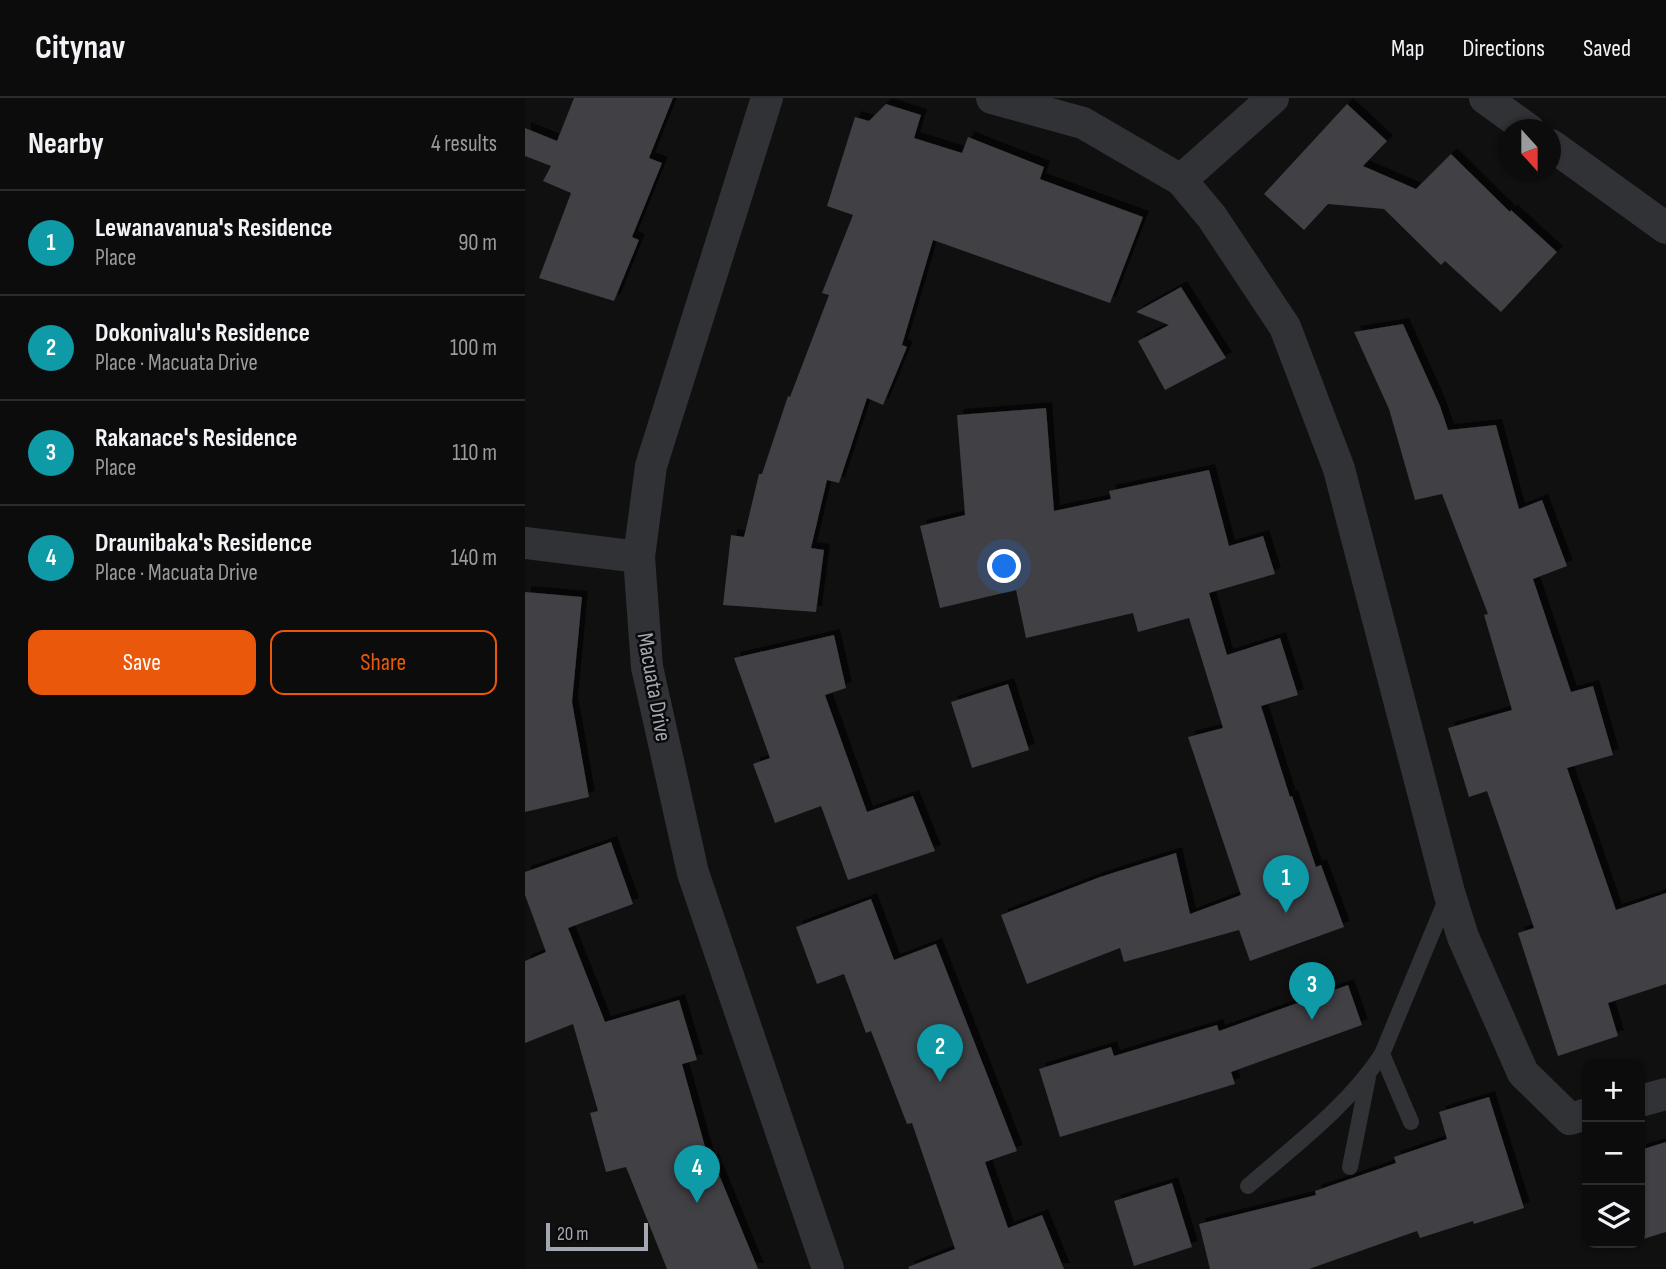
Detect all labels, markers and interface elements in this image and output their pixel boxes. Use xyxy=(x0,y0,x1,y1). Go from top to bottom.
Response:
text: Citynav xyxy=(35,28,125,68)
text: Map xyxy=(1391,34,1424,63)
text: Directions xyxy=(1462,34,1545,63)
text: Saved xyxy=(1583,34,1631,63)
north arrow xyxy=(1498,119,1561,182)
text: Nearby xyxy=(28,126,104,162)
text: 4 results xyxy=(431,130,497,158)
text: Lewanavanua's Residence xyxy=(95,213,332,244)
text: 1 xyxy=(46,229,56,257)
text: 90 m xyxy=(458,229,497,257)
text: Place xyxy=(95,244,136,272)
text: Dokonivalu's Residence xyxy=(95,318,310,349)
text: 2 xyxy=(46,334,56,362)
text: 100 m xyxy=(450,334,497,362)
text: Place · Macuata Drive xyxy=(95,349,258,377)
text: Rakanace's Residence xyxy=(95,423,297,454)
text: 3 xyxy=(46,439,56,467)
text: 110 m xyxy=(452,439,497,467)
text: Place xyxy=(95,454,136,482)
text: Draunibaka's Residence xyxy=(95,528,312,559)
text: 4 xyxy=(46,544,56,572)
text: 140 m xyxy=(451,544,497,572)
your location xyxy=(987,549,1021,583)
text: Place · Macuata Drive xyxy=(95,559,258,587)
button: Save xyxy=(28,630,256,695)
button: Share xyxy=(270,630,497,695)
street label: Macuata Drive xyxy=(631,631,677,744)
pin: 1 xyxy=(1263,855,1309,913)
pin: 3 xyxy=(1289,962,1335,1020)
pin: 2 xyxy=(917,1024,963,1082)
map controls xyxy=(1582,1059,1645,1248)
button: + xyxy=(1582,1059,1645,1122)
button: − xyxy=(1582,1122,1645,1185)
pin: 4 xyxy=(674,1145,720,1203)
button: layers xyxy=(1582,1185,1645,1248)
scale bar xyxy=(546,1220,647,1252)
text: 20 m xyxy=(557,1223,589,1246)

